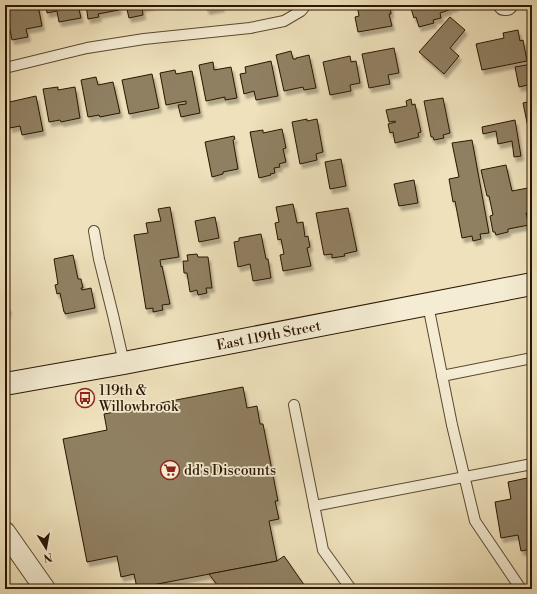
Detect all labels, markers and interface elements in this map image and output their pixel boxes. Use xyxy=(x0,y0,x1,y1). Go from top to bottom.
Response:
street label: East 119th Street xyxy=(215,317,322,355)
place label: 119th & Willowbrook xyxy=(98,382,179,416)
bus stop icon: 119th & Willowbrook xyxy=(74,387,96,409)
supermarket icon: dd's Discounts xyxy=(159,459,181,481)
place label: dd's Discounts xyxy=(184,462,276,480)
north arrow xyxy=(26,528,66,568)
text: N xyxy=(42,549,53,565)

